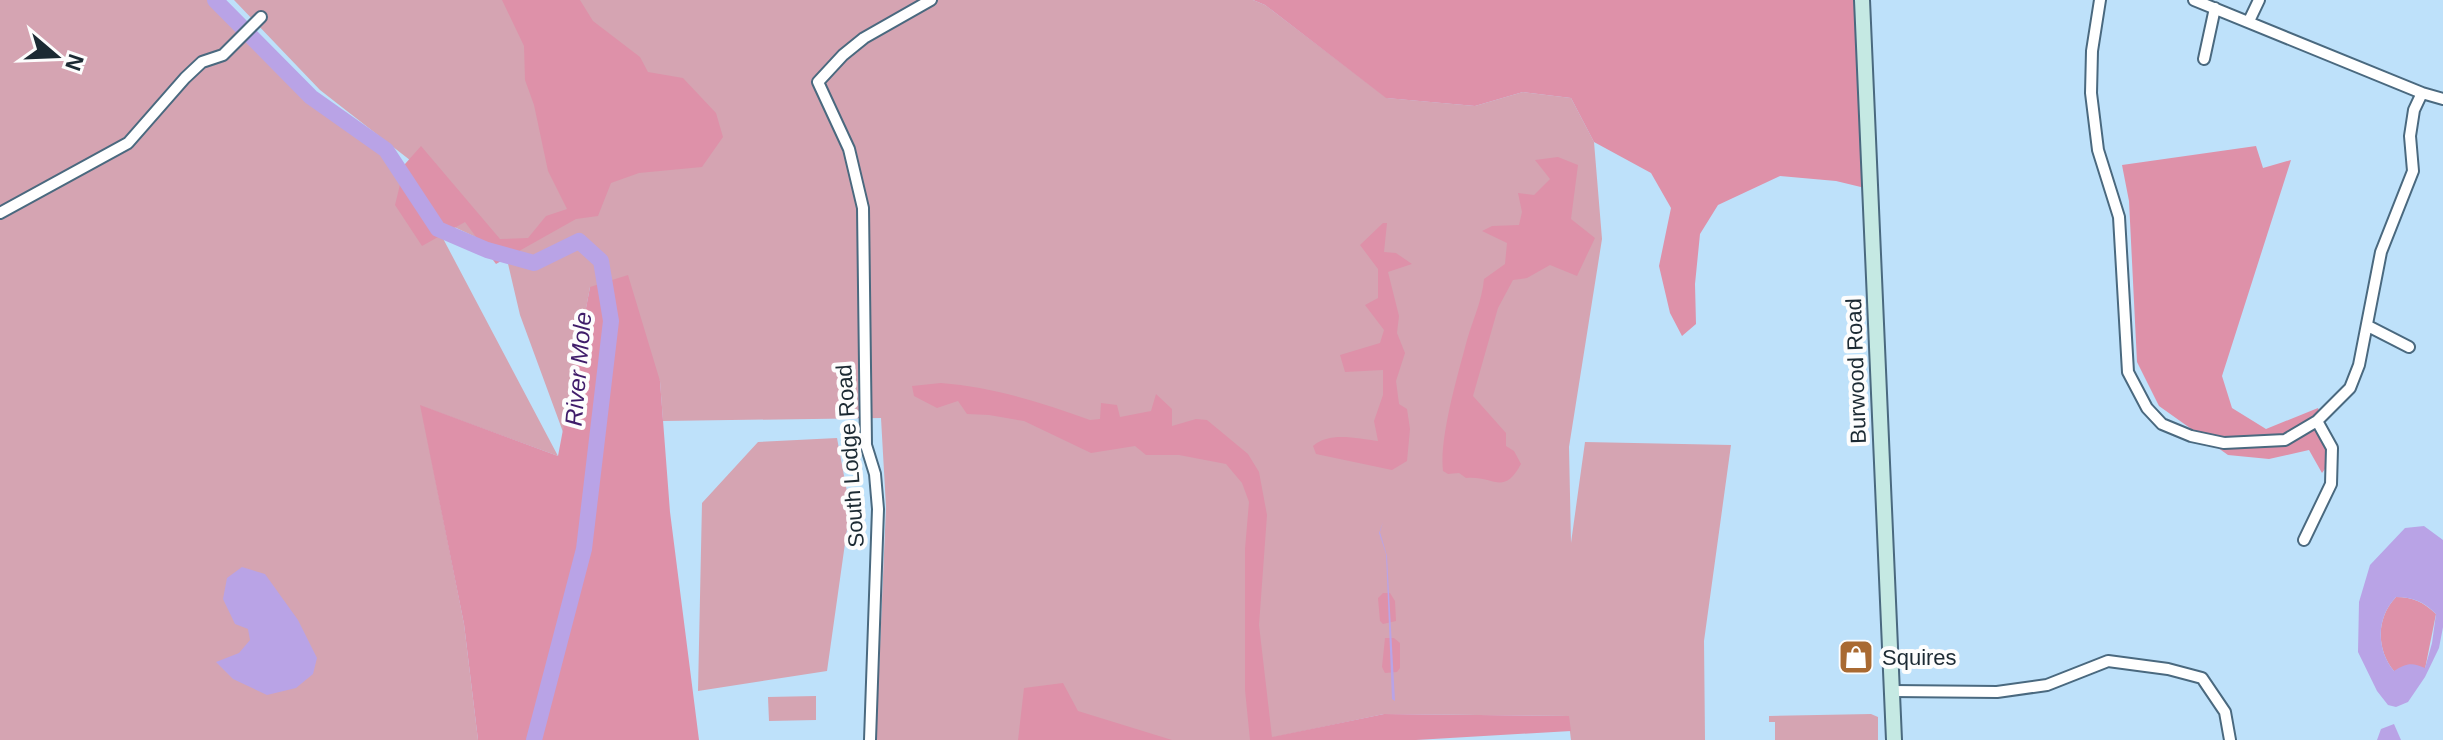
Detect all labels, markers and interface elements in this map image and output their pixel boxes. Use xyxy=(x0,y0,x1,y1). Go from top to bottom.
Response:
north arrow xyxy=(16,16,96,96)
text: N xyxy=(60,51,89,74)
street label: Burwood Road xyxy=(1841,298,1871,444)
water label: River Mole xyxy=(560,311,596,427)
street label: South Lodge Road xyxy=(831,364,869,548)
shop icon: Squires xyxy=(1837,638,1875,676)
place label: Squires xyxy=(1882,645,1957,670)

